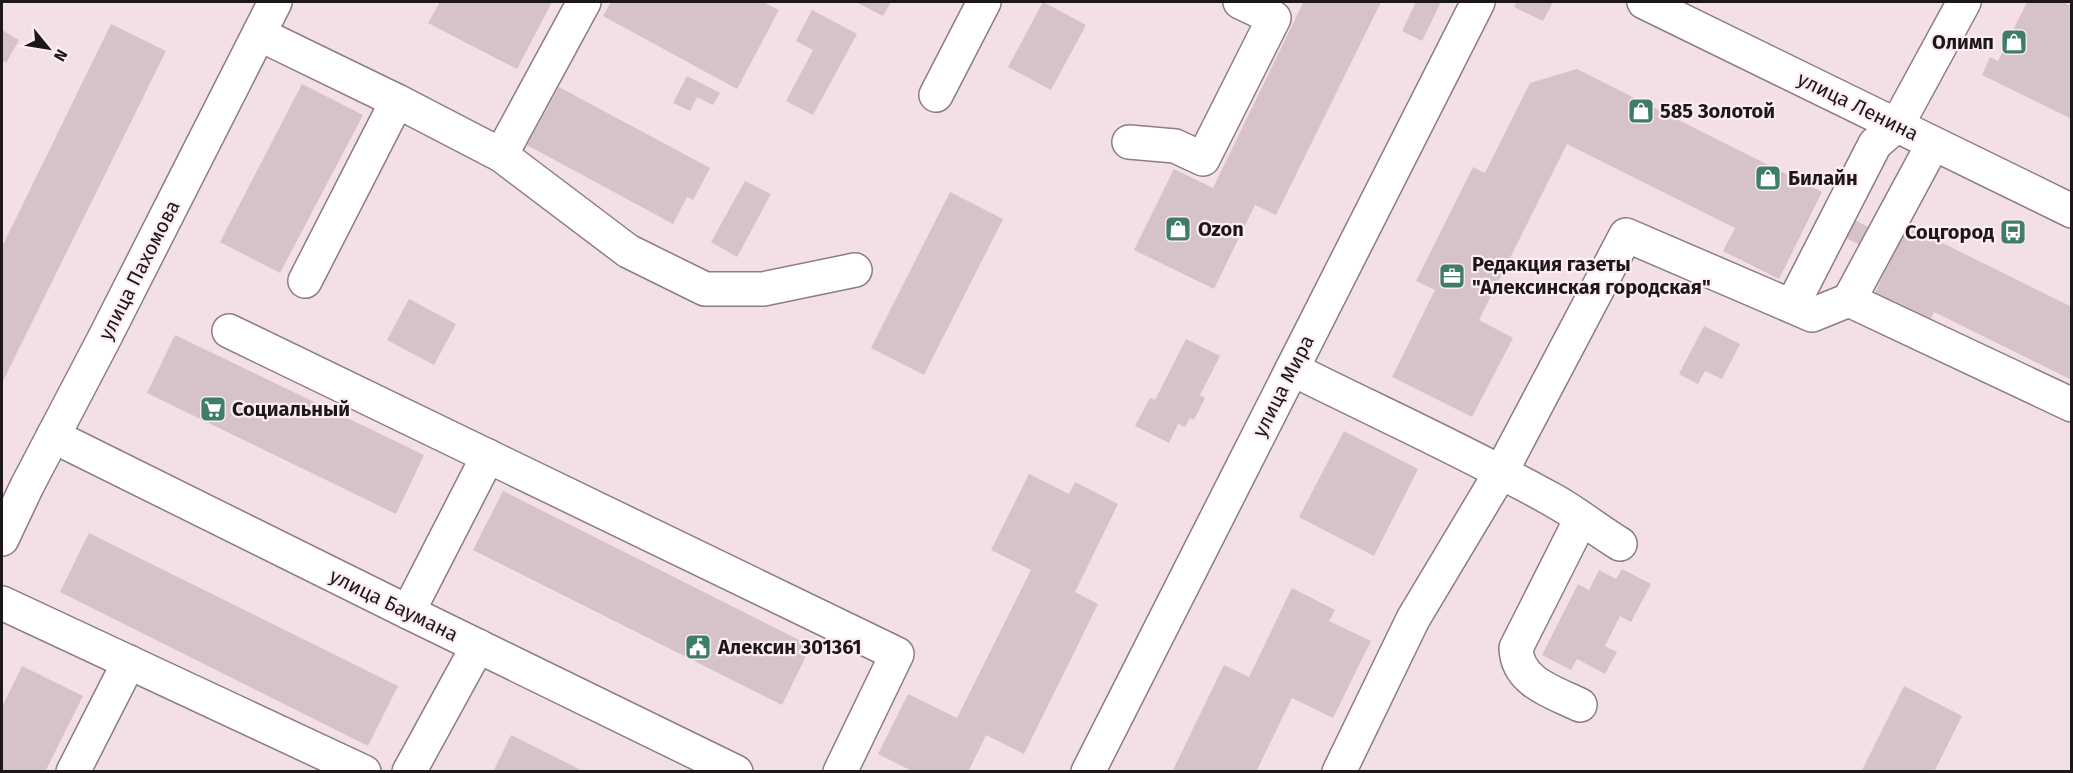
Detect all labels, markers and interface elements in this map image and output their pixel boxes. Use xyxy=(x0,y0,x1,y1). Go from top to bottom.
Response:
north arrow xyxy=(18,18,78,78)
shop icon: Олимп xyxy=(1999,27,2029,57)
place label: Олимп xyxy=(1932,30,1994,54)
text: N xyxy=(50,46,71,65)
street label: улица Ленина xyxy=(1794,66,1922,146)
shop icon: 585 Золотой xyxy=(1626,96,1656,126)
place label: 585 Золотой xyxy=(1660,99,1775,123)
shop icon: Билайн xyxy=(1753,163,1783,193)
place label: Билайн xyxy=(1788,166,1858,190)
street label: улица Пахомова xyxy=(93,196,185,344)
shop icon: Ozon xyxy=(1163,214,1193,244)
place label: Ozon xyxy=(1198,217,1244,241)
bus stop icon: Соцгород xyxy=(1998,217,2028,247)
place label: Соцгород xyxy=(1905,220,1994,244)
place label: Редакция газеты "Алексинская городская" xyxy=(1472,252,1711,299)
office icon: Редакция газеты "Алексинская городская" xyxy=(1437,261,1467,291)
street label: улица Мира xyxy=(1247,331,1319,441)
supermarket icon: Социальный xyxy=(198,394,228,424)
place label: Социальный xyxy=(232,397,350,421)
street label: улица Баумана xyxy=(326,564,462,646)
public building icon: Алексин 301361 xyxy=(683,632,713,662)
place label: Алексин 301361 xyxy=(717,635,862,659)

